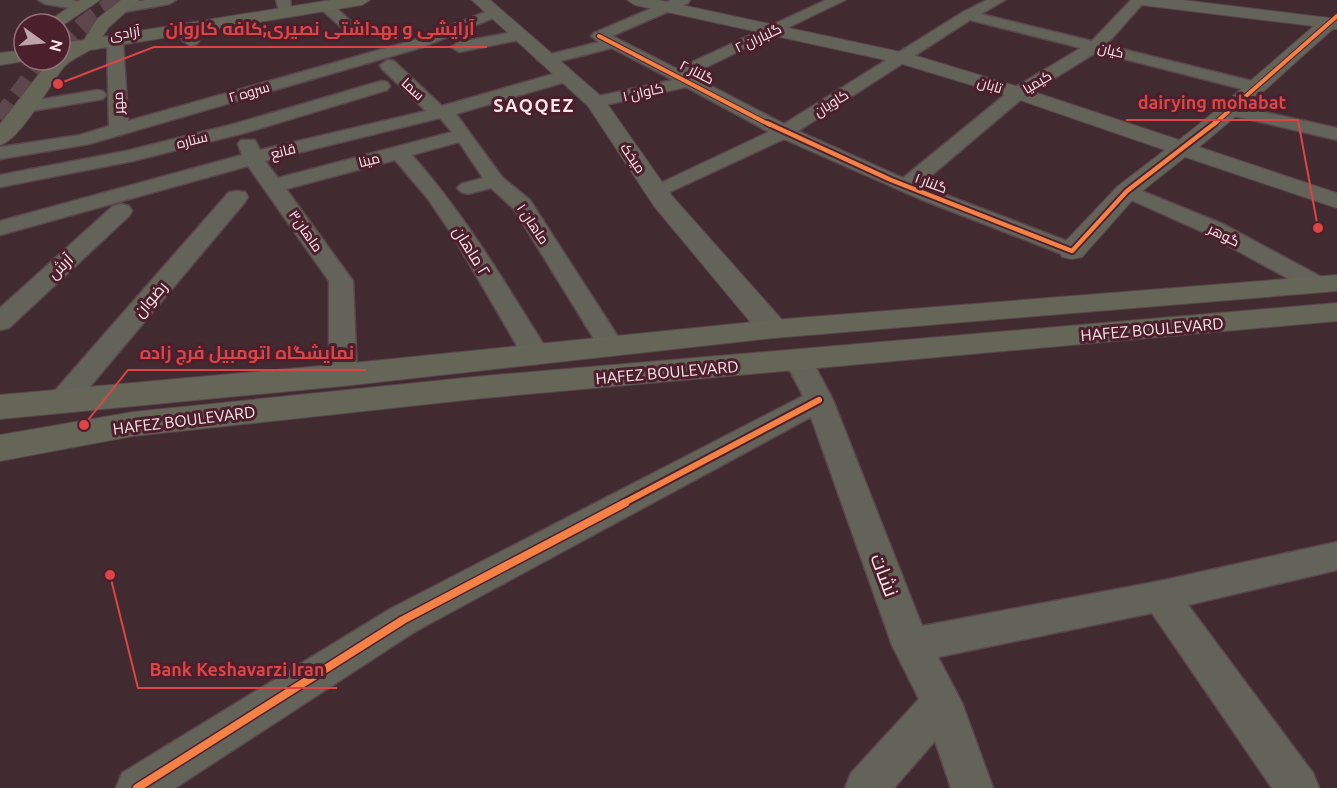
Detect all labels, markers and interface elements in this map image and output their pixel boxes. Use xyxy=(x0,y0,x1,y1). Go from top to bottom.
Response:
callout: آرایشی و بهداشتی نصیری;کافه کاروان xyxy=(154,11,487,47)
north arrow xyxy=(12,12,72,72)
text: آرایشی و بهداشتی نصیری;کافه کاروان xyxy=(165,18,475,40)
street label: گلباران ۲ xyxy=(732,20,784,56)
street label: آزادی xyxy=(109,23,141,43)
text: N xyxy=(46,38,67,54)
street label: کیان xyxy=(1096,39,1126,61)
street label: گلنار ۲ xyxy=(677,57,717,87)
street label: کیمیا xyxy=(1020,67,1054,97)
street label: تابان xyxy=(976,74,1005,96)
street label: سما xyxy=(398,75,428,103)
street label: سروه ۲ xyxy=(227,79,271,105)
street label: کاوان ۱ xyxy=(621,80,665,104)
callout: dairying mohabat xyxy=(1126,84,1298,120)
street label: کاویان xyxy=(811,86,851,120)
street label: مهر xyxy=(109,91,127,116)
text: dairying mohabat xyxy=(1138,92,1286,112)
district label: SAQQEZ xyxy=(493,95,575,115)
street label: ستاره xyxy=(175,128,209,152)
street label: قانع xyxy=(269,140,297,163)
street label: میخک xyxy=(617,140,649,176)
street label: مینا xyxy=(357,150,381,170)
street label: گلنار ۱ xyxy=(913,170,949,196)
street label: ماهان ۱ xyxy=(514,201,552,247)
street label: ماهان۳ xyxy=(286,207,326,255)
street label: گوهر xyxy=(1205,220,1242,250)
street label: ٢ ماهان xyxy=(448,223,494,280)
street label: آرش xyxy=(44,249,78,284)
street label: رضوان xyxy=(130,277,172,322)
street label: HAFEZ BOULEVARD xyxy=(1080,314,1224,344)
callout: نمایشگاه اتومبیل فرج زاده xyxy=(128,334,366,370)
text: نمایشگاه اتومبیل فرج زاده xyxy=(140,342,354,365)
street label: HAFEZ BOULEVARD xyxy=(595,357,739,387)
street label: HAFEZ BOULEVARD xyxy=(112,402,256,438)
street label: نشات xyxy=(866,550,904,600)
callout: Bank Keshavarzi Iran xyxy=(138,652,337,688)
text: Bank Keshavarzi Iran xyxy=(150,659,324,679)

